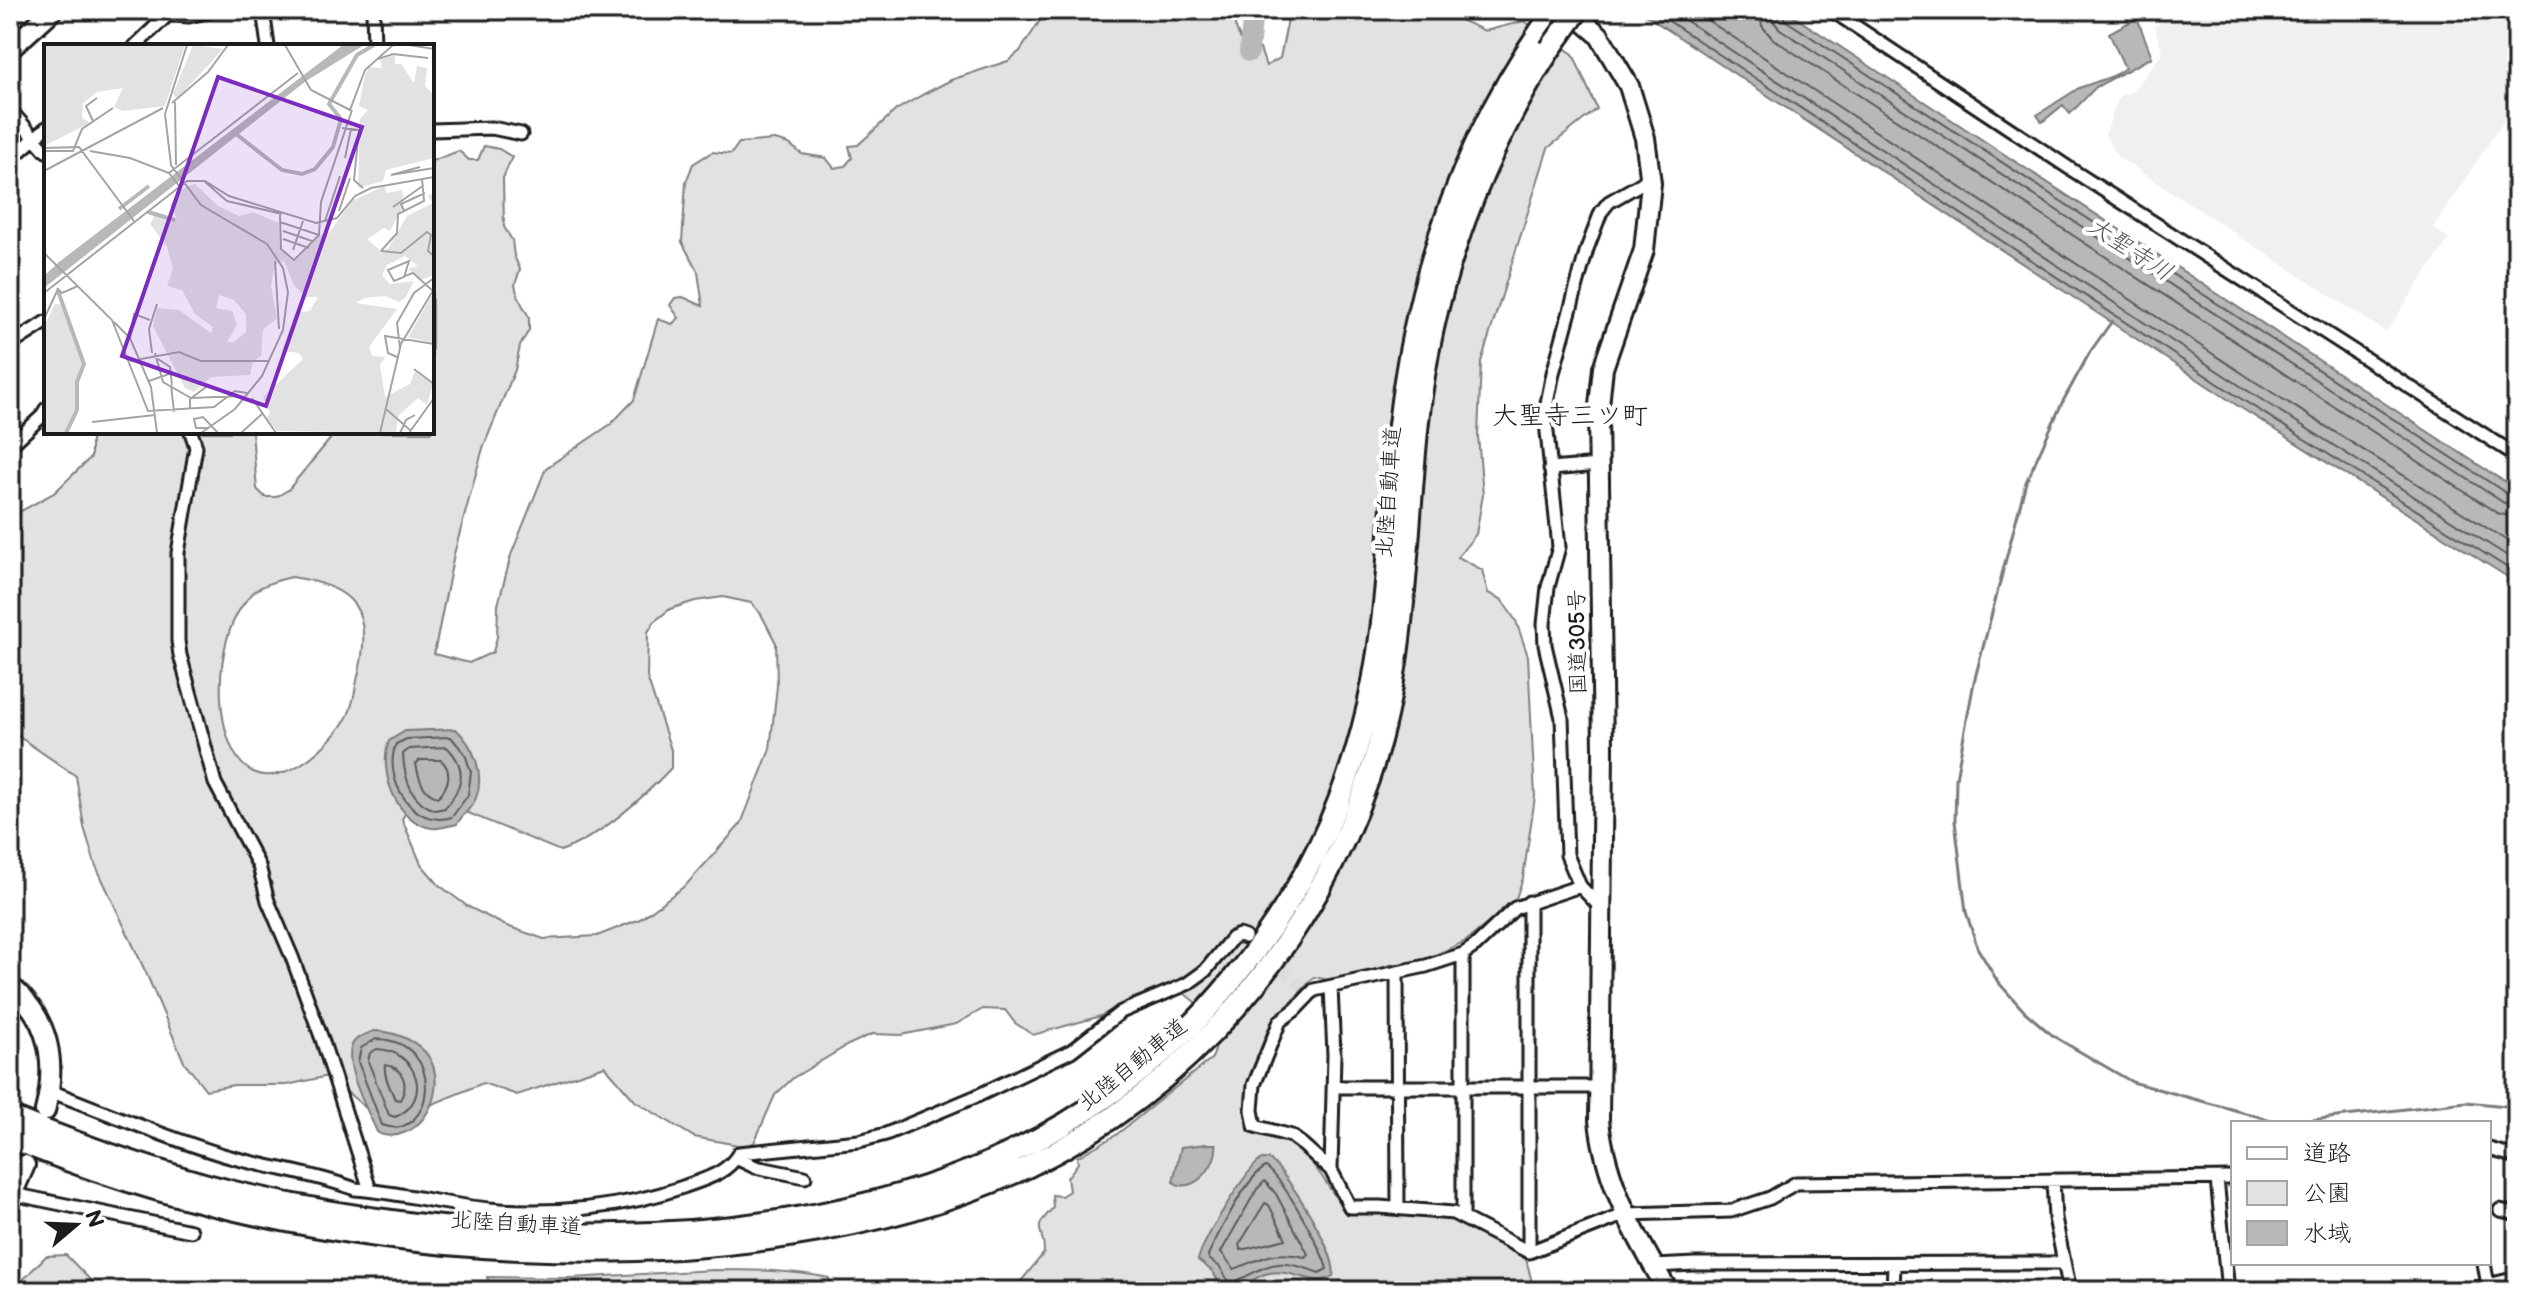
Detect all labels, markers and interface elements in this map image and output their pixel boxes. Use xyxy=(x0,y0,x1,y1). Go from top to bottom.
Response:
inset map xyxy=(44,44,434,434)
water label: 大聖寺川 xyxy=(2082,211,2178,287)
district label: 大聖寺三ツ町 xyxy=(1492,401,1648,432)
street label: 北陸自動車道 xyxy=(1371,425,1407,559)
street label: 国道305号 xyxy=(1564,589,1592,695)
street label: 北陸自動車道 xyxy=(1073,1013,1193,1117)
legend xyxy=(2231,1121,2491,1265)
text: 道路 xyxy=(2303,1139,2351,1168)
text: 公園 xyxy=(2303,1179,2351,1208)
north arrow xyxy=(36,1185,116,1265)
text: N xyxy=(78,1207,109,1231)
street label: 北陸自動車道 xyxy=(449,1207,583,1241)
text: 水域 xyxy=(2303,1219,2351,1248)

